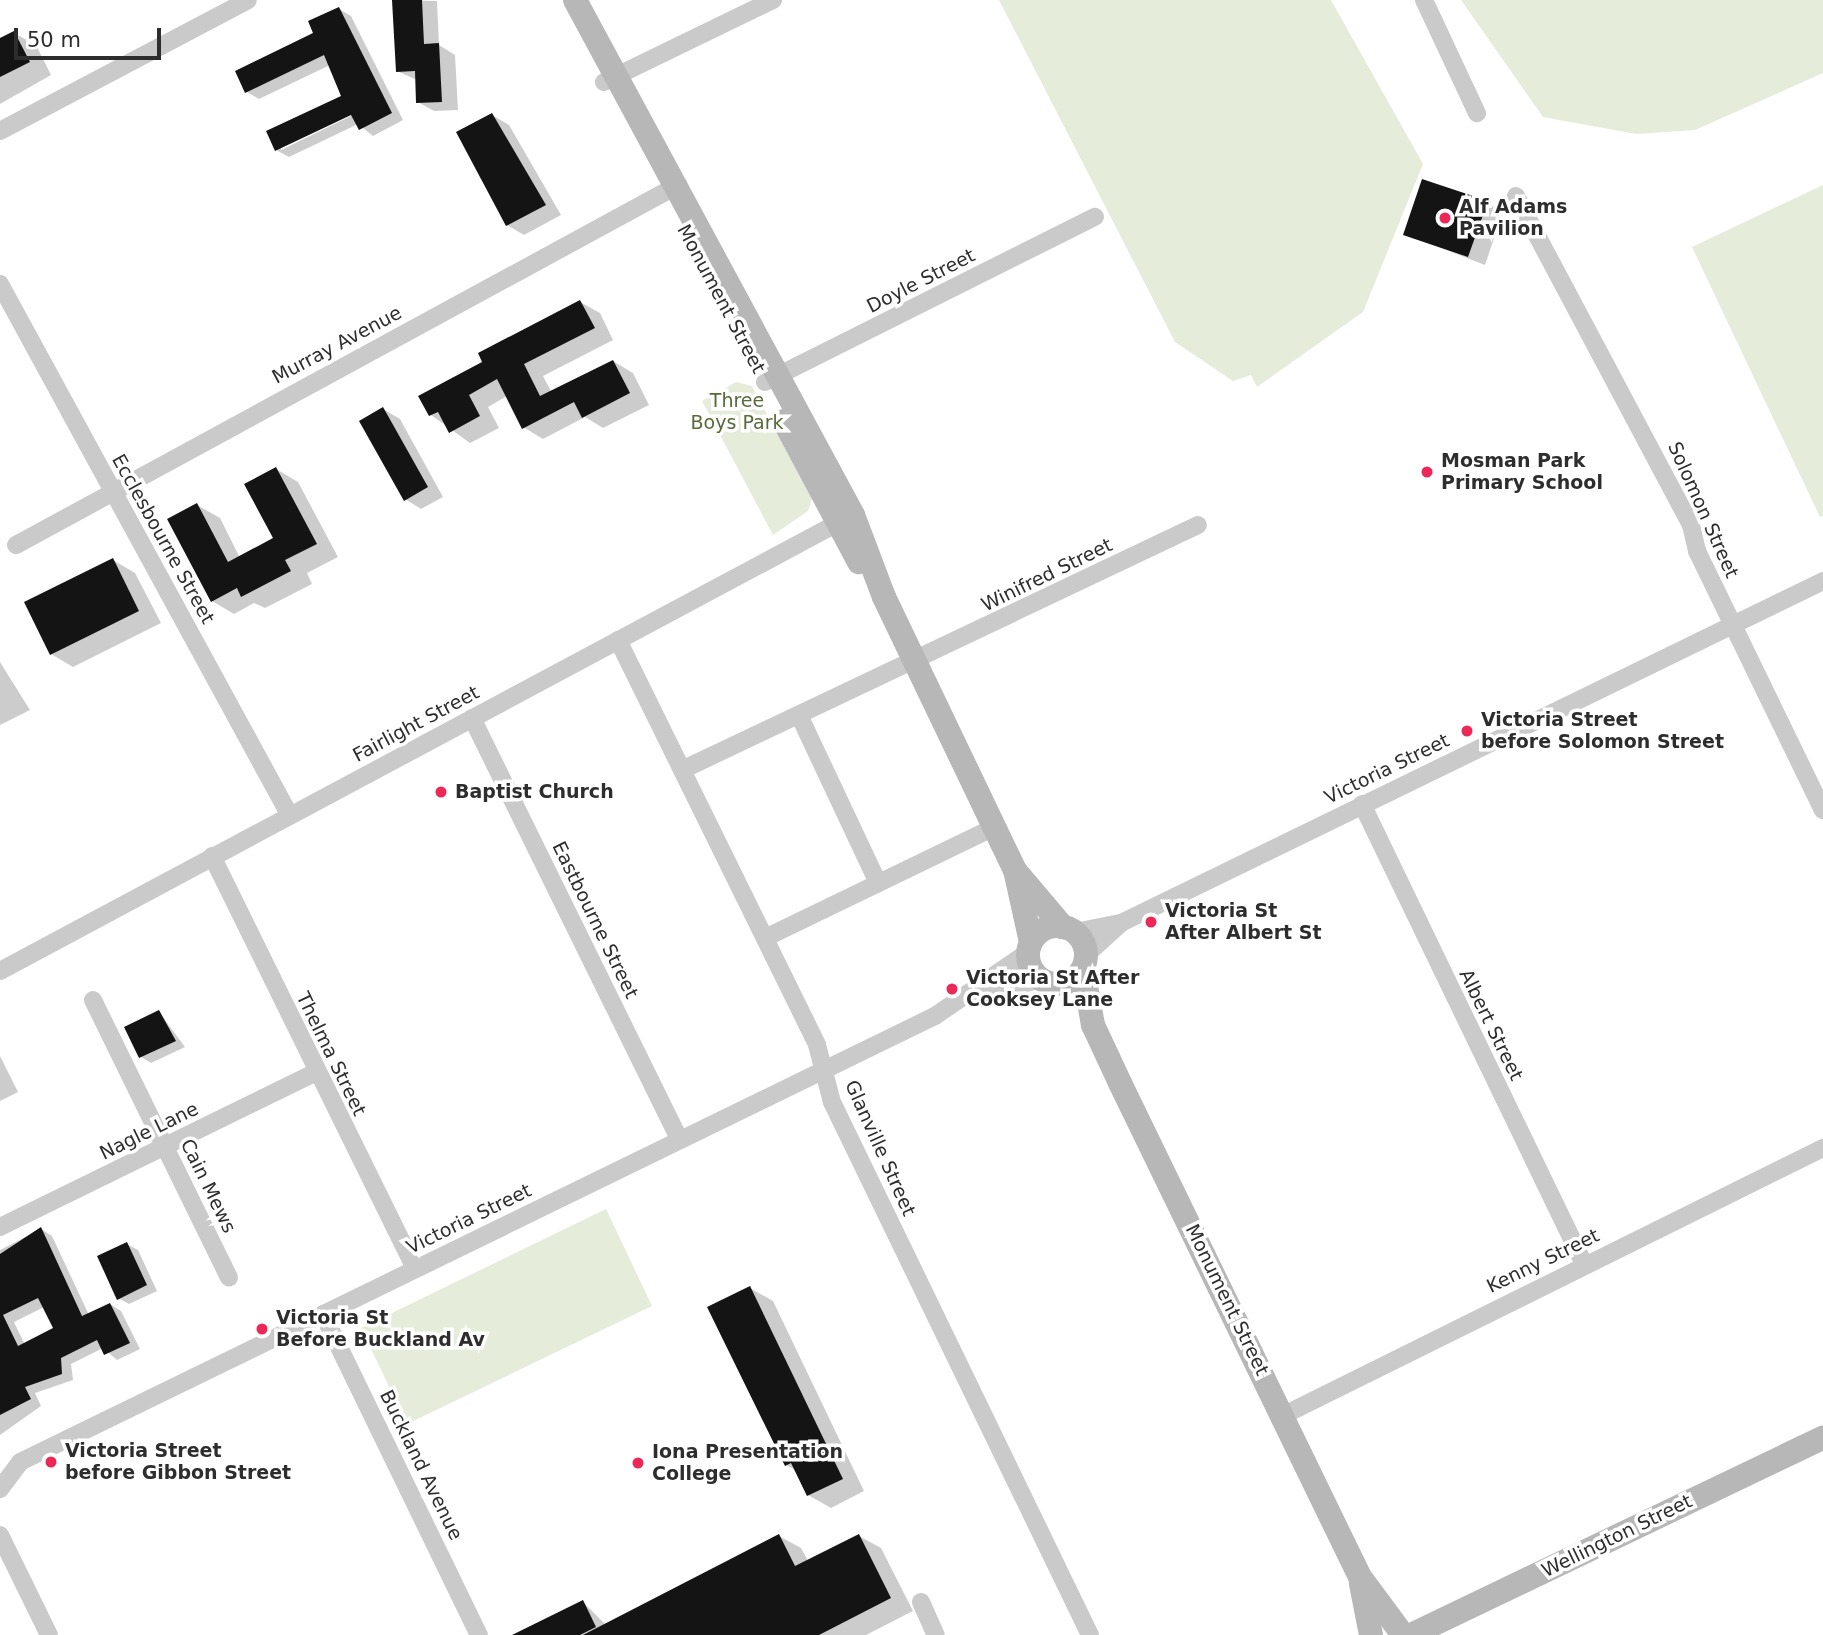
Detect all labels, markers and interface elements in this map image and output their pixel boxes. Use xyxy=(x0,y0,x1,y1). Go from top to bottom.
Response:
scale bar xyxy=(18,14,164,58)
text: 50 m xyxy=(27,28,81,52)
place label: Alf Adams Pavilion xyxy=(1459,196,1567,240)
marker: Alf Adams Pavilion xyxy=(1437,210,1453,226)
street label: Monument Street xyxy=(672,221,770,377)
street label: Doyle Street xyxy=(863,244,979,318)
street label: Murray Avenue xyxy=(268,301,406,389)
park label: Three Boys Park xyxy=(691,390,783,434)
street label: Solomon Street xyxy=(1663,438,1743,582)
street label: Ecclesbourne Street xyxy=(107,450,219,628)
place label: Mosman Park Primary School xyxy=(1441,450,1603,494)
marker: Mosman Park Primary School xyxy=(1419,464,1435,480)
street label: Winifred Street xyxy=(978,534,1116,616)
street label: Fairlight Street xyxy=(349,681,483,767)
place label: Victoria Street before Solomon Street xyxy=(1481,709,1724,753)
marker: Victoria Street before Solomon Street xyxy=(1459,723,1475,739)
street label: Victoria Street xyxy=(1321,729,1453,809)
place label: Baptist Church xyxy=(455,781,614,803)
marker: Baptist Church xyxy=(433,784,449,800)
street label: Eastbourne Street xyxy=(547,838,643,1002)
place label: Victoria St After Albert St xyxy=(1165,900,1321,944)
marker: Victoria St After Albert St xyxy=(1143,914,1159,930)
street label: Albert Street xyxy=(1454,966,1528,1084)
place label: Victoria St After Cooksey Lane xyxy=(966,967,1139,1011)
marker: Victoria St After Cooksey Lane xyxy=(944,981,960,997)
street label: Thelma Street xyxy=(291,989,371,1119)
street label: Glanville Street xyxy=(840,1077,920,1219)
street label: Nagle Lane xyxy=(96,1097,202,1165)
street label: Cain Mews xyxy=(175,1135,241,1237)
street label: Victoria Street xyxy=(403,1179,535,1259)
street label: Monument Street xyxy=(1180,1221,1274,1379)
street label: Kenny Street xyxy=(1483,1224,1603,1298)
place label: Victoria St Before Buckland Av xyxy=(276,1307,485,1351)
marker: Victoria St Before Buckland Av xyxy=(254,1321,270,1337)
street label: Buckland Avenue xyxy=(375,1386,467,1544)
place label: Victoria Street before Gibbon Street xyxy=(65,1440,291,1484)
place label: Iona Presentation College xyxy=(652,1441,843,1485)
marker: Victoria Street before Gibbon Street xyxy=(43,1454,59,1470)
marker: Iona Presentation College xyxy=(630,1455,646,1471)
street label: Wellington Street xyxy=(1538,1490,1696,1582)

